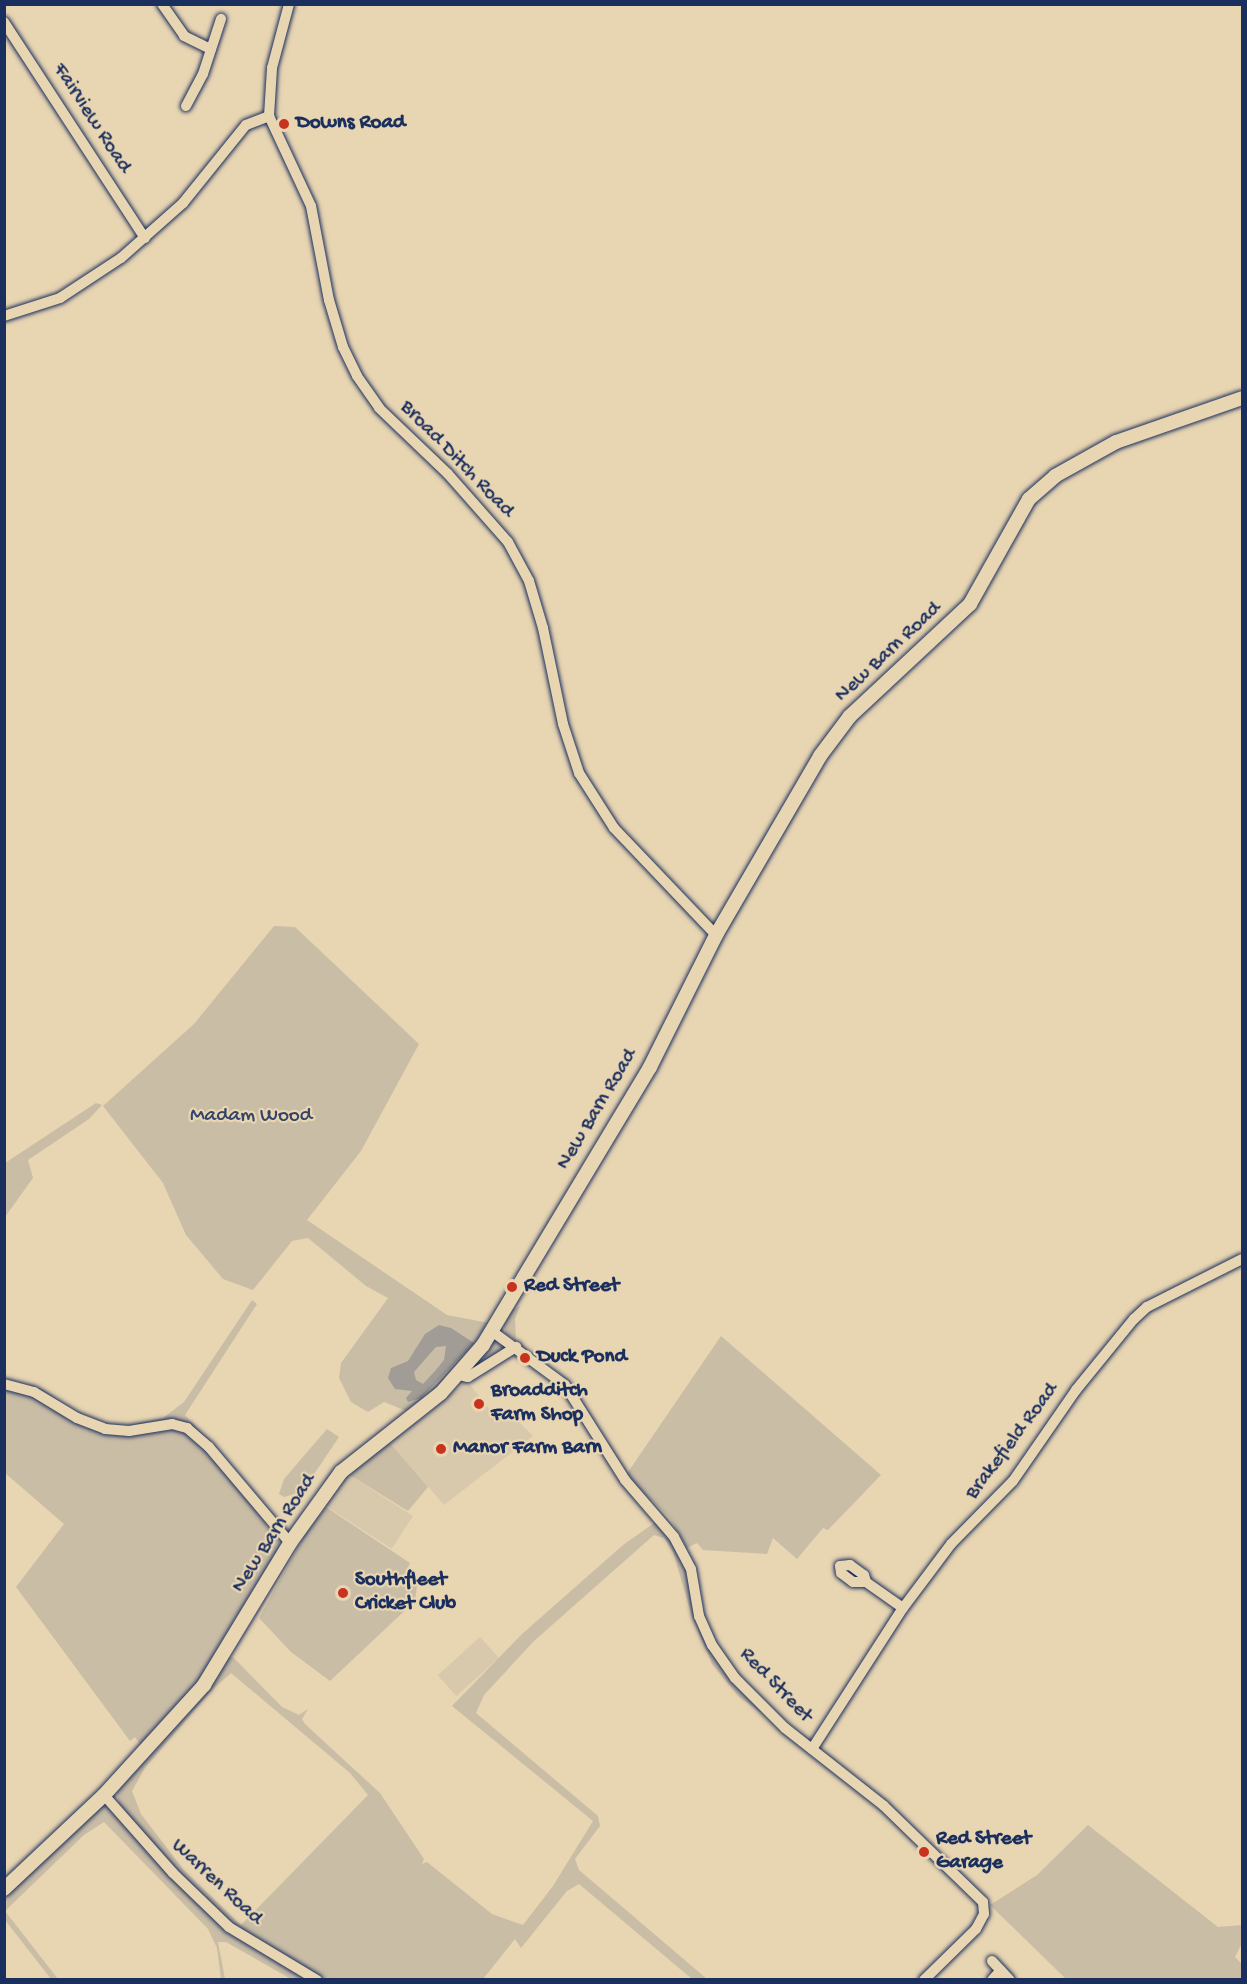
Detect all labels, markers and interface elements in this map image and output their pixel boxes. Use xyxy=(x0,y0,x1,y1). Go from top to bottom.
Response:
street label: Fairview Road xyxy=(46,59,136,179)
place label: Downs Road xyxy=(296,111,405,137)
marker: Downs Road xyxy=(277,117,291,131)
street label: Broad Ditch Road xyxy=(393,396,519,524)
street label: New Barn Road xyxy=(831,597,947,709)
street label: New Barn Road xyxy=(552,1045,644,1175)
park label: Madam Wood xyxy=(190,1104,312,1130)
place label: Red Street xyxy=(524,1274,619,1300)
marker: Red Street xyxy=(505,1280,519,1294)
place label: Duck Pond xyxy=(537,1345,627,1371)
marker: Duck Pond xyxy=(518,1351,532,1365)
place label: Broadditch Farm Shop xyxy=(491,1379,588,1429)
street label: Brakefield Road xyxy=(961,1379,1065,1505)
marker: Broadditch Farm Shop xyxy=(472,1397,486,1411)
place label: Manor Farm Barn xyxy=(453,1436,602,1462)
marker: Manor Farm Barn xyxy=(434,1442,448,1456)
street label: New Barn Road xyxy=(227,1470,323,1598)
place label: Southfleet Cricket Club xyxy=(355,1568,456,1618)
marker: Southfleet Cricket Club xyxy=(336,1586,350,1600)
street label: Red Street xyxy=(733,1643,817,1729)
place label: Red Street Garage xyxy=(936,1827,1031,1877)
street label: Warren Road xyxy=(165,1834,267,1932)
marker: Red Street Garage xyxy=(917,1845,931,1859)

